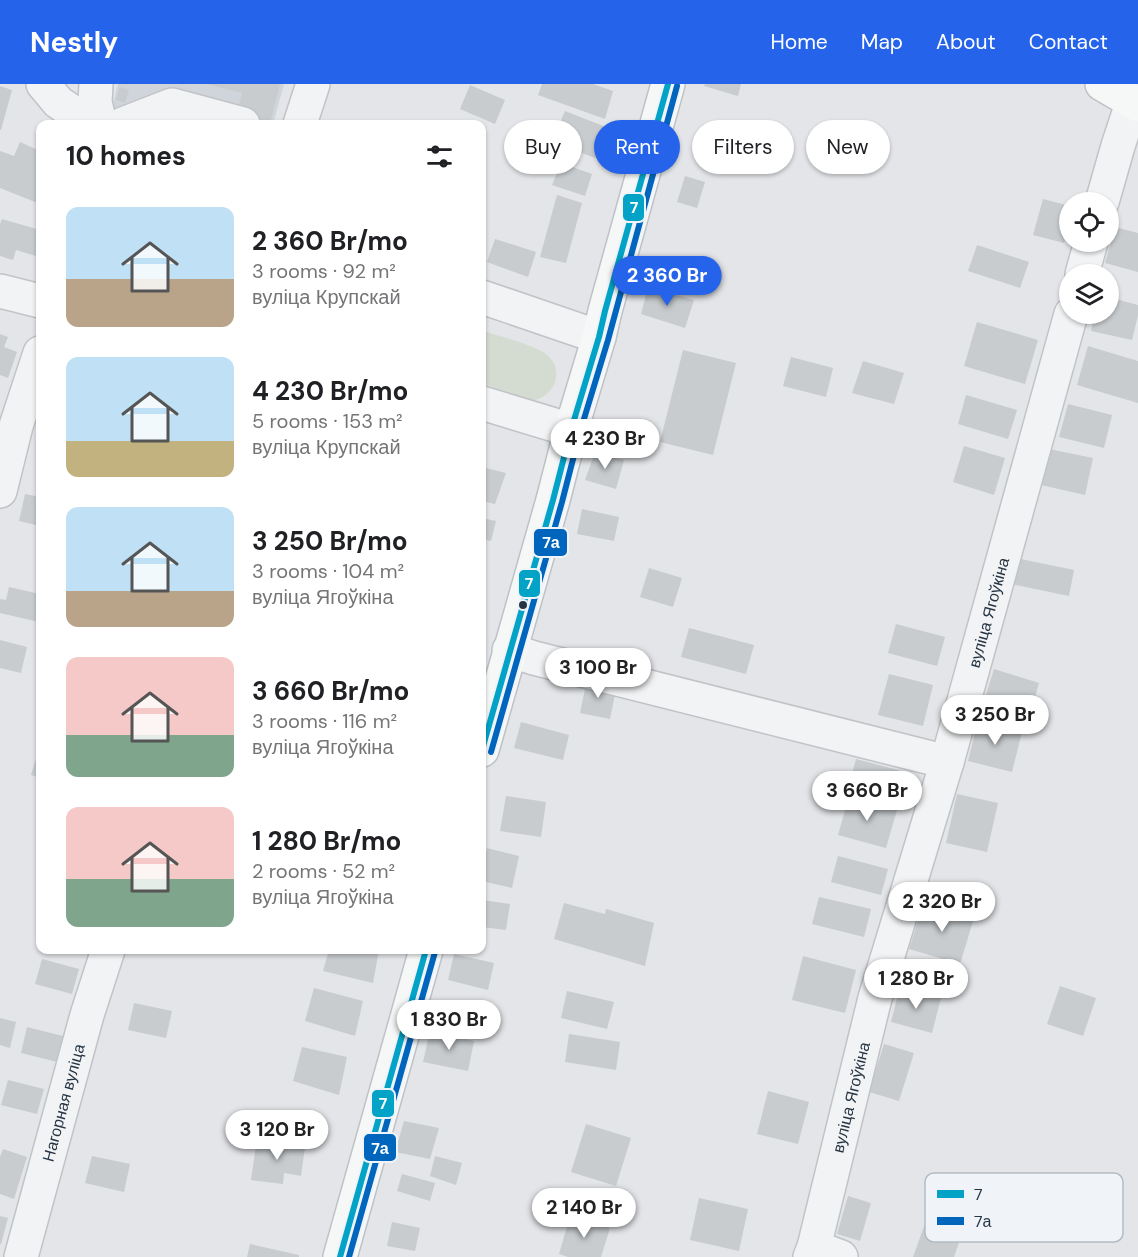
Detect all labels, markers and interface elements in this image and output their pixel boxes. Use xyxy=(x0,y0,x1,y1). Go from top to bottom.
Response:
text: Nestly xyxy=(30,24,118,61)
text: Home xyxy=(770,28,828,56)
text: Map xyxy=(861,28,903,56)
text: About xyxy=(936,28,996,56)
text: Contact xyxy=(1029,28,1108,56)
chip: Buy xyxy=(504,120,582,174)
chip: Rent xyxy=(594,120,680,174)
chip: Filters xyxy=(692,120,794,174)
chip: New xyxy=(806,120,890,174)
text: 10 homes xyxy=(66,139,186,173)
icon: filters xyxy=(423,140,456,173)
map controls xyxy=(1059,192,1119,324)
button: locate xyxy=(1059,192,1119,252)
line badge: 7 xyxy=(622,193,645,222)
text: 7 xyxy=(630,197,639,218)
text: 2 360 Br/mo xyxy=(252,224,408,258)
icon: home xyxy=(114,231,186,303)
pin: 2 360 Br xyxy=(605,256,729,307)
text: 3 rooms · 92 m² xyxy=(252,258,396,284)
text: 2 360 Br xyxy=(627,262,707,288)
button: layers xyxy=(1059,264,1119,324)
text: вуліца Крупскай xyxy=(252,284,401,310)
text: 4 230 Br/mo xyxy=(252,374,408,408)
icon: home xyxy=(114,381,186,453)
text: 5 rooms · 153 m² xyxy=(252,408,403,434)
pin: 4 230 Br xyxy=(543,419,667,470)
text: 4 230 Br xyxy=(564,425,646,451)
text: вуліца Крупскай xyxy=(252,434,401,460)
text: 3 250 Br/mo xyxy=(252,524,408,558)
line badge: 7а xyxy=(533,528,568,557)
icon: home xyxy=(114,531,186,603)
text: 7а xyxy=(542,532,560,553)
street label: вуліца Ягоўкіна xyxy=(964,555,1014,670)
text: 3 rooms · 104 m² xyxy=(252,558,404,584)
line badge: 7 xyxy=(518,569,541,598)
text: 7 xyxy=(525,573,534,594)
text: вуліца Ягоўкіна xyxy=(252,584,394,610)
unlabelled marker xyxy=(517,599,529,611)
pin: 3 100 Br xyxy=(536,648,660,699)
text: 3 100 Br xyxy=(559,654,637,680)
text: 3 660 Br/mo xyxy=(252,674,409,708)
icon: home xyxy=(114,681,186,753)
pin: 3 250 Br xyxy=(933,695,1057,746)
text: 3 250 Br xyxy=(955,701,1035,727)
text: 3 rooms · 116 m² xyxy=(252,708,397,734)
text: вуліца Ягоўкіна xyxy=(252,734,394,760)
pin: 3 660 Br xyxy=(805,771,929,822)
text: 3 660 Br xyxy=(826,777,908,803)
text: 1 280 Br/mo xyxy=(252,824,401,858)
icon: home xyxy=(114,831,186,903)
text: 2 rooms · 52 m² xyxy=(252,858,395,884)
pin: 2 320 Br xyxy=(880,882,1004,933)
text: вуліца Ягоўкіна xyxy=(252,884,394,910)
text: 2 320 Br xyxy=(902,888,982,914)
pin: 1 280 Br xyxy=(854,959,978,1010)
text: 1 280 Br xyxy=(878,965,954,991)
pin: 1 830 Br xyxy=(387,1000,511,1051)
text: 1 830 Br xyxy=(411,1006,487,1032)
street label: вуліца Ягоўкіна xyxy=(828,1040,875,1155)
street label: Нагорная вуліца xyxy=(37,1041,90,1164)
line badge: 7 xyxy=(371,1089,395,1118)
text: 7 xyxy=(379,1093,388,1114)
pin: 3 120 Br xyxy=(215,1110,339,1161)
text: 3 120 Br xyxy=(239,1116,315,1142)
line badge: 7а xyxy=(363,1133,397,1162)
text: 7а xyxy=(371,1138,389,1159)
legend xyxy=(925,1173,1123,1242)
text: 7 xyxy=(974,1184,983,1205)
pin: 2 140 Br xyxy=(522,1188,646,1239)
text: 2 140 Br xyxy=(546,1194,622,1220)
text: 7а xyxy=(974,1211,992,1232)

